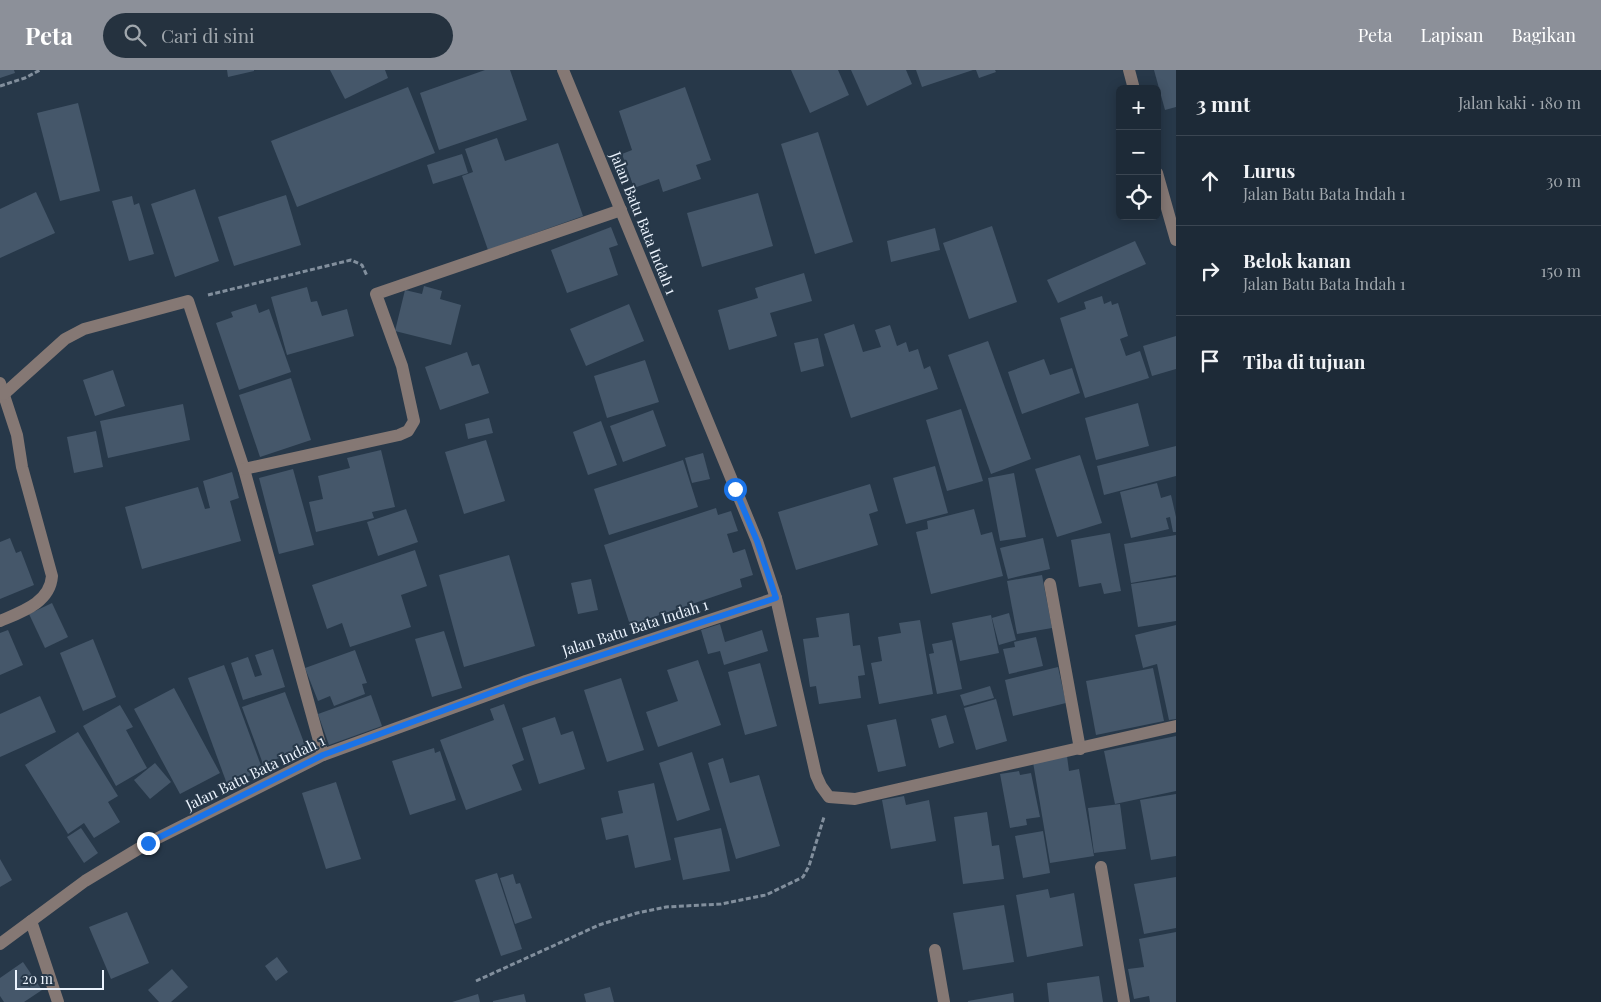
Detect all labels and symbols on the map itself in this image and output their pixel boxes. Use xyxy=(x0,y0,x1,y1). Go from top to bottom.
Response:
street label: Jalan Batu Bata Indah 1 xyxy=(606,148,682,298)
route start xyxy=(724,478,747,501)
street label: Jalan Batu Bata Indah 1 xyxy=(558,594,711,660)
street label: Jalan Batu Bata Indah 1 xyxy=(181,729,328,815)
route end xyxy=(137,832,160,855)
scale bar xyxy=(15,967,104,990)

